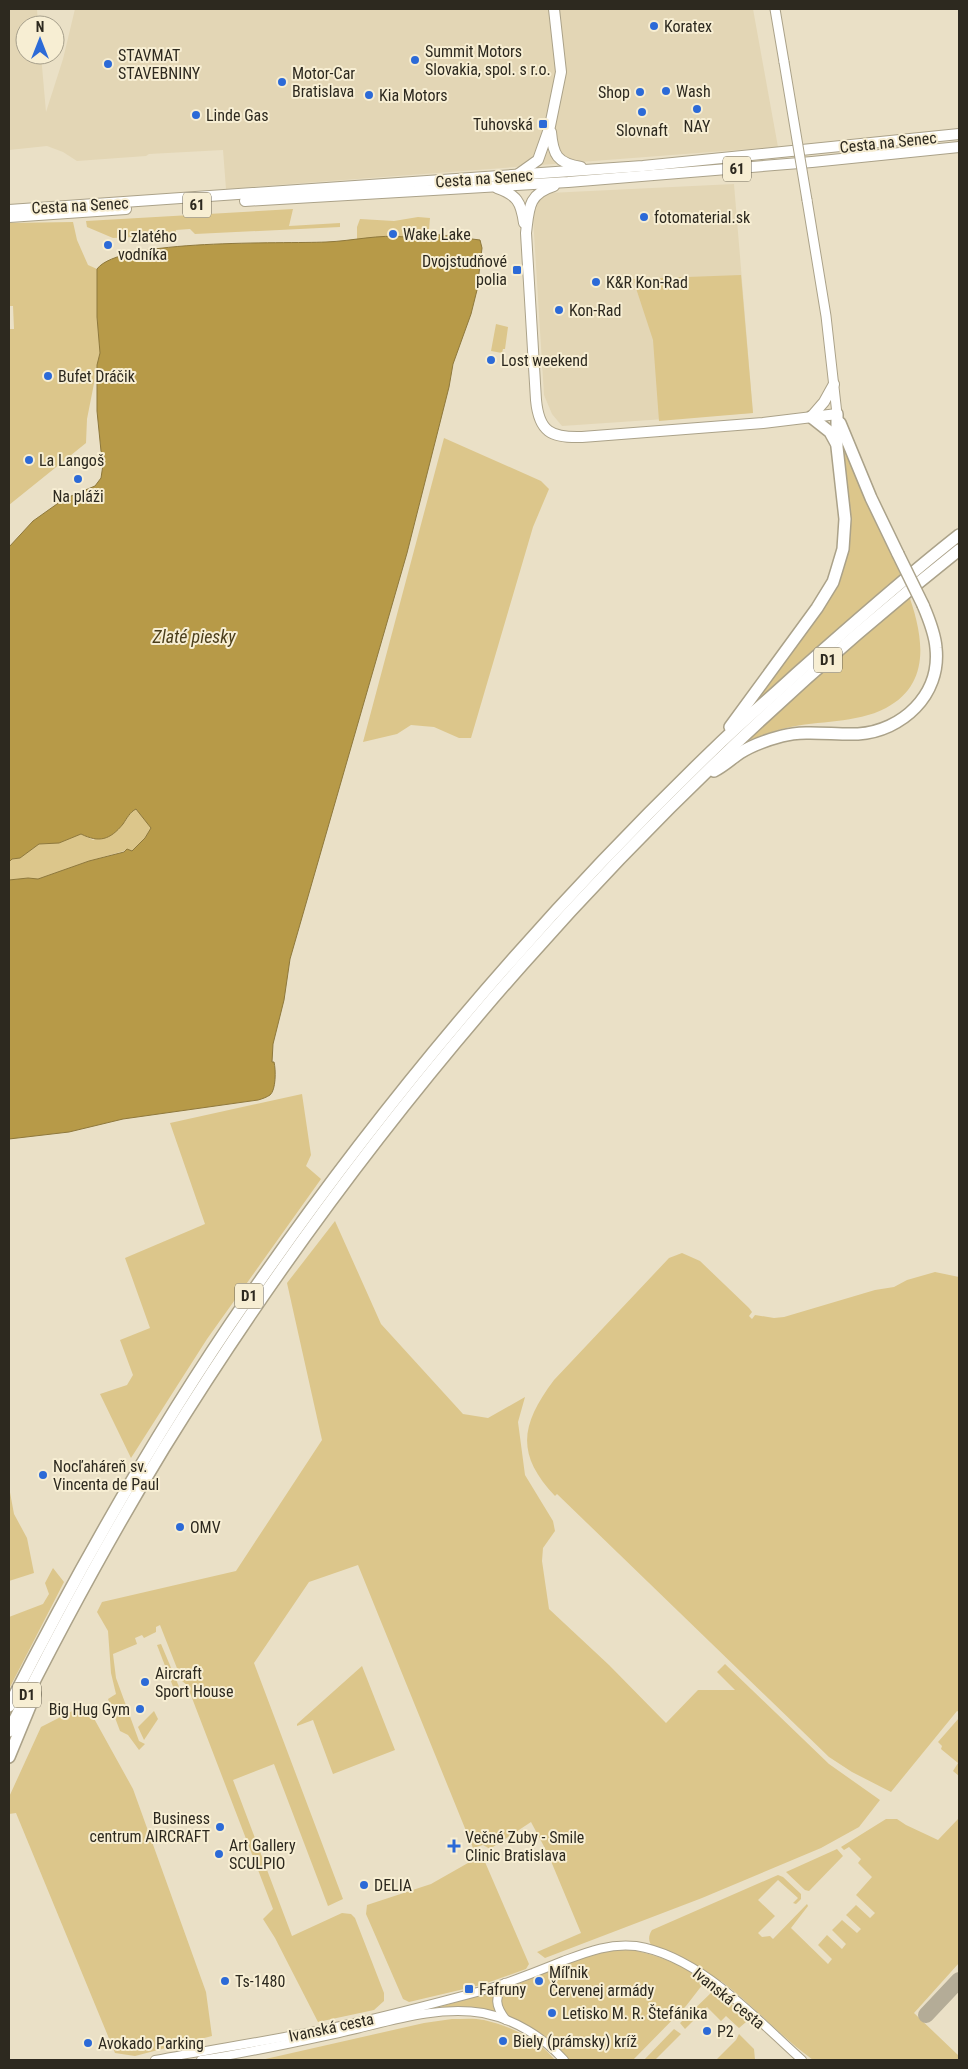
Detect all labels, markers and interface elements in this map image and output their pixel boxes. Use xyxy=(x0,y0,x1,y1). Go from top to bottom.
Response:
north arrow xyxy=(15,15,65,65)
place label: Koratex xyxy=(664,17,712,36)
text: N xyxy=(36,19,44,35)
marker: Koratex xyxy=(648,20,660,32)
place label: Summit Motors Slovakia, spol. s r.o. xyxy=(425,42,551,79)
place label: STAVMAT STAVEBNINY xyxy=(118,46,201,83)
marker: Summit Motors Slovakia, spol. s r.o. xyxy=(409,54,421,66)
marker: STAVMAT STAVEBNINY xyxy=(102,58,114,70)
place label: Motor-Car Bratislava xyxy=(292,64,355,101)
marker: Motor-Car Bratislava xyxy=(276,76,288,88)
place label: Wash xyxy=(676,82,711,101)
place label: Shop xyxy=(598,83,630,102)
marker: Wash xyxy=(660,85,672,97)
place label: Kia Motors xyxy=(379,86,448,105)
marker: Shop xyxy=(634,86,646,98)
marker: Kia Motors xyxy=(363,89,375,101)
marker: NAY xyxy=(691,103,703,115)
place label: Linde Gas xyxy=(206,106,269,125)
marker: Slovnaft xyxy=(636,106,648,118)
marker: Linde Gas xyxy=(190,109,202,121)
place label: Tuhovská xyxy=(473,115,533,134)
place label: NAY xyxy=(684,117,711,136)
marker: Tuhovská xyxy=(537,118,549,130)
place label: Slovnaft xyxy=(616,121,668,140)
street label: Cesta na Senec xyxy=(839,128,938,157)
road number: 61 xyxy=(723,156,751,182)
street label: Cesta na Senec xyxy=(435,166,533,191)
road number: 61 xyxy=(183,192,211,218)
street label: Cesta na Senec xyxy=(31,193,129,218)
place label: fotomaterial.sk xyxy=(654,208,751,227)
marker: fotomaterial.sk xyxy=(638,211,650,223)
place label: Wake Lake xyxy=(403,225,471,244)
place label: U zlatého vodníka xyxy=(118,227,177,264)
marker: Wake Lake xyxy=(387,228,399,240)
marker: U zlatého vodníka xyxy=(102,239,114,251)
place label: Dvojstudňové polia xyxy=(422,252,507,289)
marker: Dvojstudňové polia xyxy=(511,264,523,276)
place label: K&R Kon-Rad xyxy=(606,273,688,292)
marker: K&R Kon-Rad xyxy=(590,276,602,288)
place label: Kon-Rad xyxy=(569,301,621,320)
marker: Kon-Rad xyxy=(553,304,565,316)
place label: Lost weekend xyxy=(501,351,588,370)
marker: Lost weekend xyxy=(485,354,497,366)
place label: Bufet Dráčik xyxy=(58,367,136,386)
marker: Bufet Dráčik xyxy=(42,370,54,382)
place label: La Langoš xyxy=(39,451,104,470)
marker: La Langoš xyxy=(23,454,35,466)
marker: Na pláži xyxy=(72,473,84,485)
place label: Na pláži xyxy=(52,487,104,506)
water label: Zlaté piesky xyxy=(152,626,236,647)
road number: D1 xyxy=(814,648,842,672)
road number: D1 xyxy=(235,1284,263,1308)
place label: Nocľaháreň sv. Vincenta de Paul xyxy=(53,1457,159,1494)
marker: Nocľaháreň sv. Vincenta de Paul xyxy=(37,1469,49,1481)
place label: OMV xyxy=(190,1518,221,1537)
marker: OMV xyxy=(174,1521,186,1533)
place label: Aircraft Sport House xyxy=(155,1664,233,1701)
marker: Aircraft Sport House xyxy=(139,1676,151,1688)
road number: D1 xyxy=(13,1682,41,1708)
place label: Big Hug Gym xyxy=(49,1700,130,1719)
marker: Big Hug Gym xyxy=(134,1703,146,1715)
place label: Business centrum AIRCRAFT xyxy=(90,1809,210,1846)
marker: Business centrum AIRCRAFT xyxy=(214,1821,226,1833)
place label: Večné Zuby - Smile Clinic Bratislava xyxy=(465,1828,584,1865)
place label: Art Gallery SCULPIO xyxy=(229,1836,296,1873)
marker: Večné Zuby - Smile Clinic Bratislava xyxy=(447,1839,461,1853)
marker: Art Gallery SCULPIO xyxy=(213,1848,225,1860)
place label: DELIA xyxy=(374,1876,412,1895)
marker: DELIA xyxy=(358,1879,370,1891)
place label: Míľnik Červenej armády xyxy=(549,1963,655,2000)
street label: Ivanská cesta xyxy=(689,1964,768,2033)
place label: Ts-1480 xyxy=(235,1972,285,1991)
marker: Ts-1480 xyxy=(219,1975,231,1987)
marker: Míľnik Červenej armády xyxy=(533,1975,545,1987)
place label: Fafruny xyxy=(479,1980,527,1999)
marker: Fafruny xyxy=(463,1983,475,1995)
place label: Letisko M. R. Štefánika xyxy=(562,2004,708,2023)
marker: Letisko M. R. Štefánika xyxy=(546,2007,558,2019)
street label: Ivanská cesta xyxy=(287,2009,375,2046)
place label: P2 xyxy=(717,2022,734,2041)
marker: P2 xyxy=(701,2025,713,2037)
place label: Biely (prámsky) kríž xyxy=(513,2032,637,2051)
place label: Avokado Parking xyxy=(98,2034,204,2053)
marker: Biely (prámsky) kríž xyxy=(497,2035,509,2047)
marker: Avokado Parking xyxy=(82,2037,94,2049)

